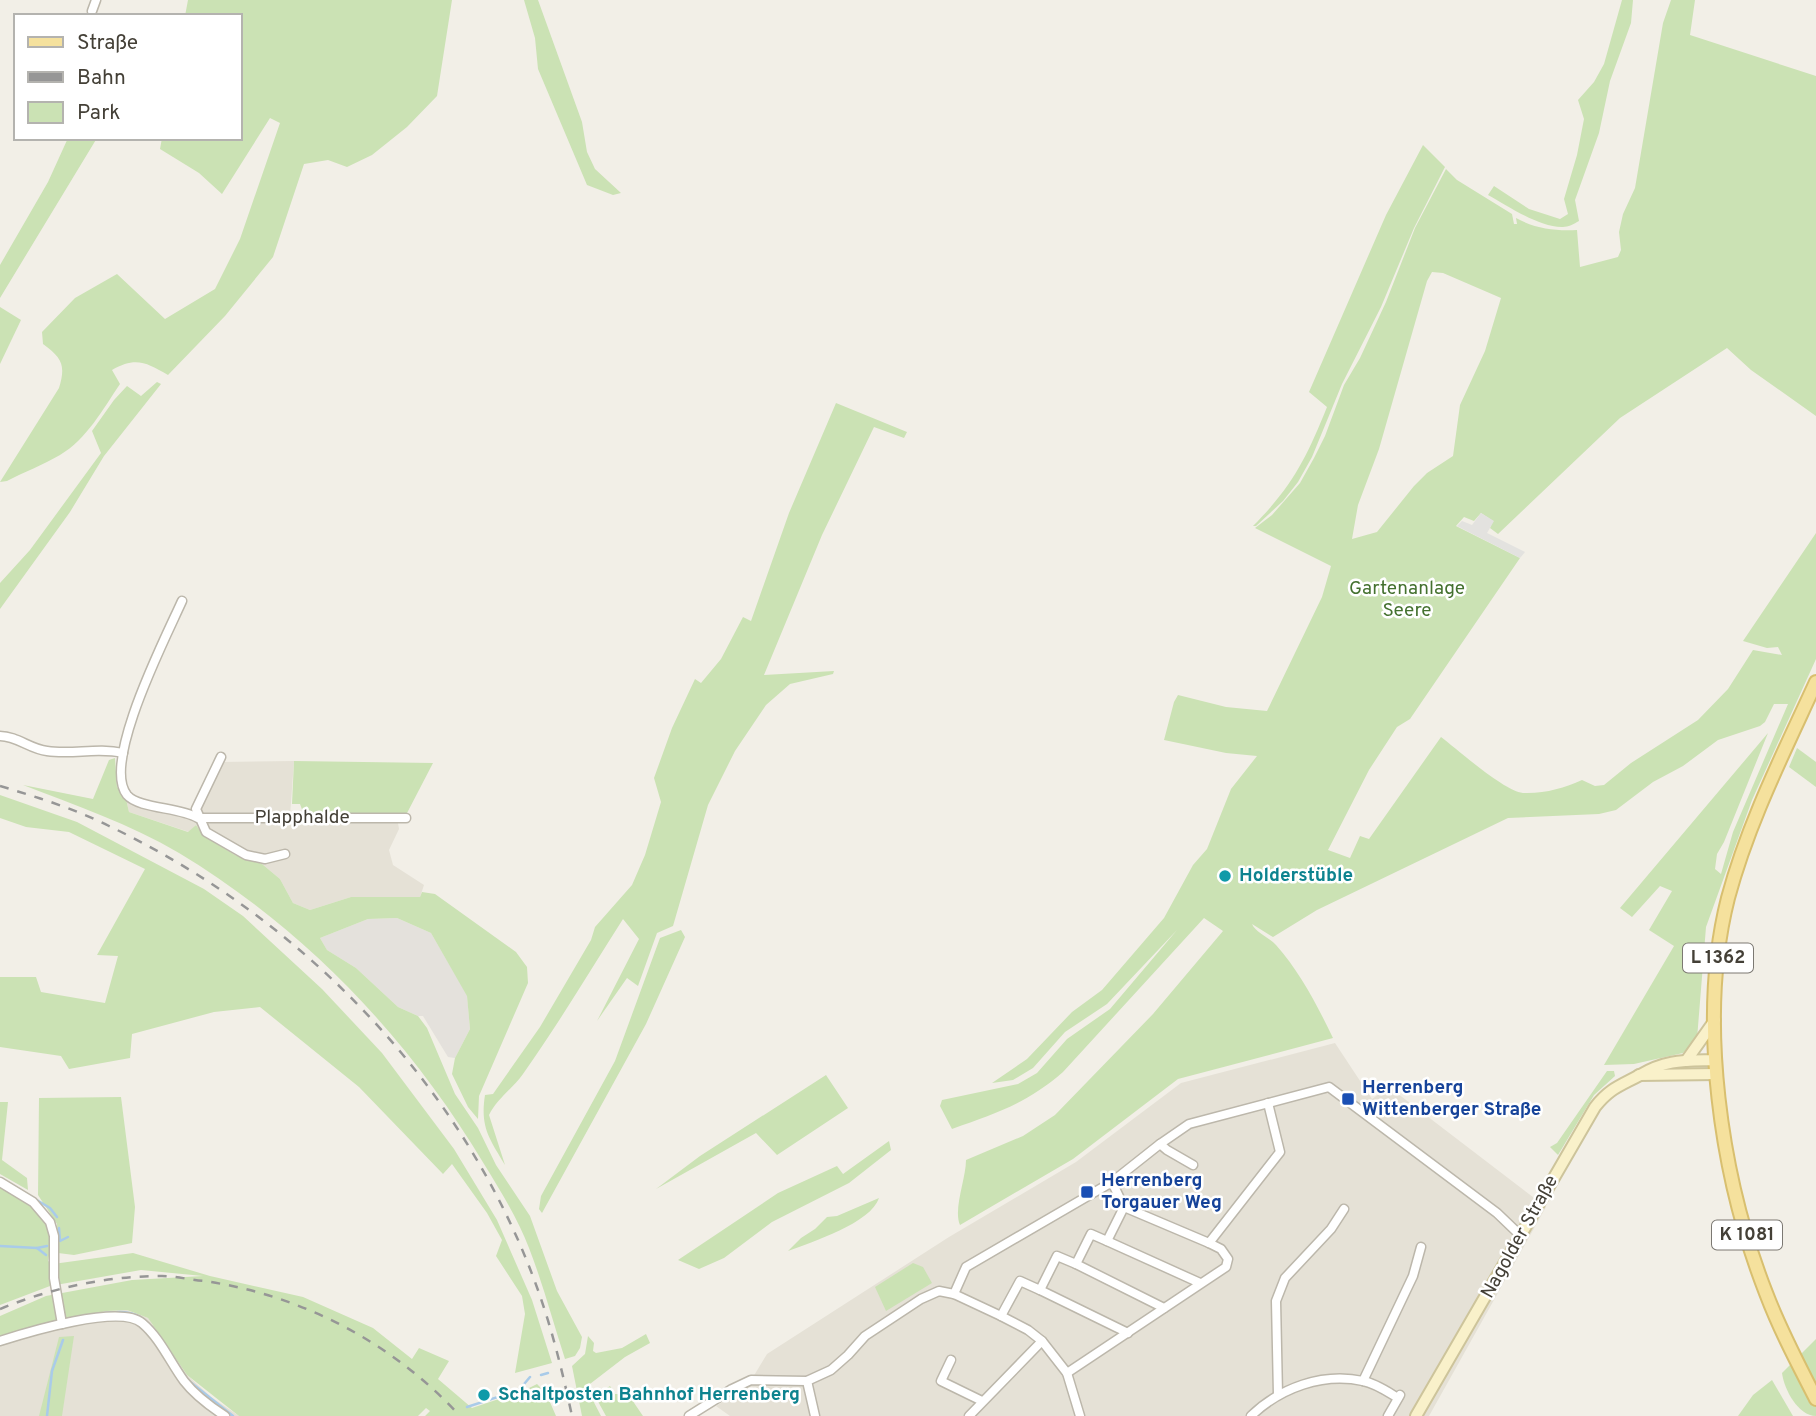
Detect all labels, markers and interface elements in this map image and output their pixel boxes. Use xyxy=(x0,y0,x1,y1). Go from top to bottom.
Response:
legend xyxy=(14,14,242,140)
text: Straße xyxy=(77,30,138,57)
text: Bahn xyxy=(77,65,126,92)
text: Park xyxy=(77,100,120,127)
park label: Gartenanlage Seere xyxy=(1349,577,1465,623)
street label: Plapphalde xyxy=(254,806,350,830)
place label: Holderstüble xyxy=(1239,864,1353,888)
marker: Holderstüble xyxy=(1217,868,1233,884)
road number: L 1362 xyxy=(1683,944,1753,973)
place label: Herrenberg Wittenberger Straße xyxy=(1362,1076,1541,1122)
marker: Herrenberg Wittenberger Straße xyxy=(1340,1091,1356,1107)
place label: Herrenberg Torgauer Weg xyxy=(1101,1169,1222,1215)
street label: Nagolder Straße xyxy=(1476,1171,1564,1303)
marker: Herrenberg Torgauer Weg xyxy=(1079,1184,1095,1200)
road number: K 1081 xyxy=(1712,1220,1782,1250)
place label: Schaltposten Bahnhof Herrenberg xyxy=(498,1383,800,1407)
marker: Schaltposten Bahnhof Herrenberg xyxy=(476,1387,492,1403)

